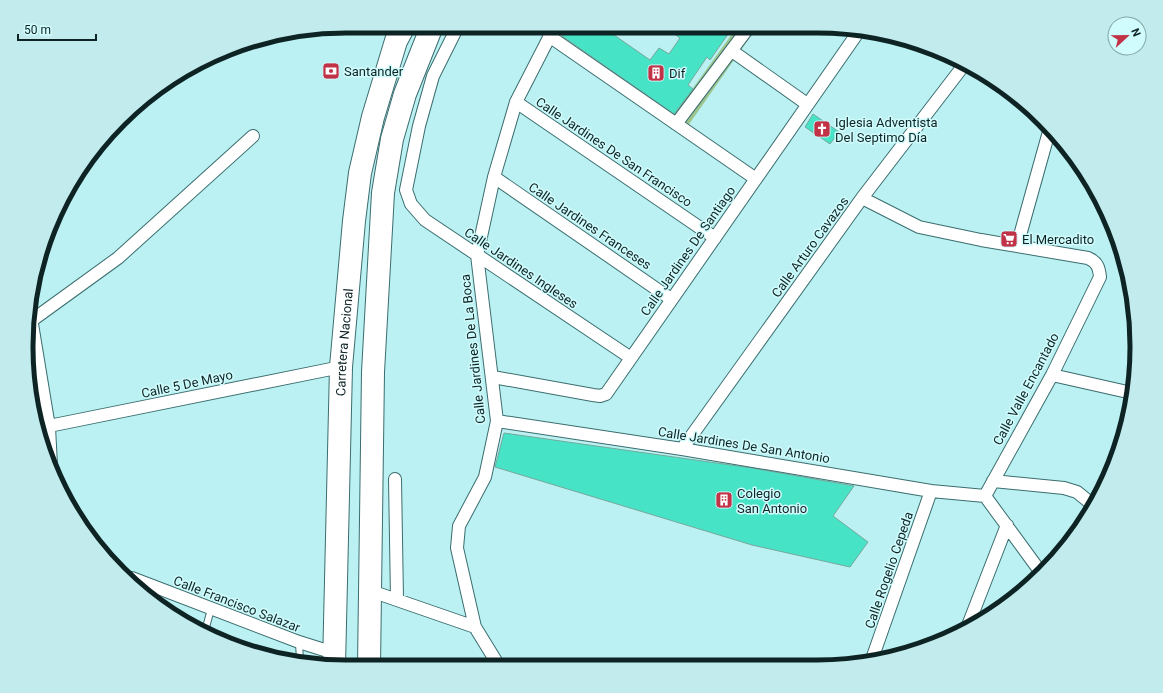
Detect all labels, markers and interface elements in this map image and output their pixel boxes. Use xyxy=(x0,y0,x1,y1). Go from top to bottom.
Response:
scale bar xyxy=(18,16,96,42)
north arrow xyxy=(1107,16,1147,56)
text: 50 m xyxy=(24,23,51,37)
text: N xyxy=(1128,26,1143,39)
bank icon: Santander xyxy=(321,61,341,81)
building icon: Dif xyxy=(646,63,666,83)
place label: Santander xyxy=(344,64,404,79)
place label: Dif xyxy=(669,66,686,81)
street label: Calle Jardines De San Francisco xyxy=(533,94,695,210)
place label: Iglesia Adventista Del Septimo Día xyxy=(835,115,938,145)
church icon: Iglesia Adventista Del Septimo Día xyxy=(812,119,832,139)
street label: Calle Jardines Franceses xyxy=(526,179,654,273)
street label: Calle Jardines De Santiago xyxy=(637,183,739,319)
street label: Calle Arturo Cavazos xyxy=(768,194,852,300)
street label: Calle Jardines Ingleses xyxy=(462,224,581,312)
supermarket icon: El Mercadito xyxy=(999,229,1019,249)
place label: El Mercadito xyxy=(1022,232,1094,247)
street label: Calle Jardines De La Boca xyxy=(458,273,488,425)
street label: Carretera Nacional xyxy=(333,288,355,396)
street label: Calle Valle Encantado xyxy=(990,330,1062,448)
street label: Calle 5 De Mayo xyxy=(140,367,234,401)
street label: Calle Jardines De San Antonio xyxy=(657,424,831,466)
place label: Colegio San Antonio xyxy=(737,486,807,516)
building icon: Colegio San Antonio xyxy=(714,490,734,510)
street label: Calle Rogelio Cepeda xyxy=(862,510,916,630)
street label: Calle Francisco Salazar xyxy=(172,573,303,635)

